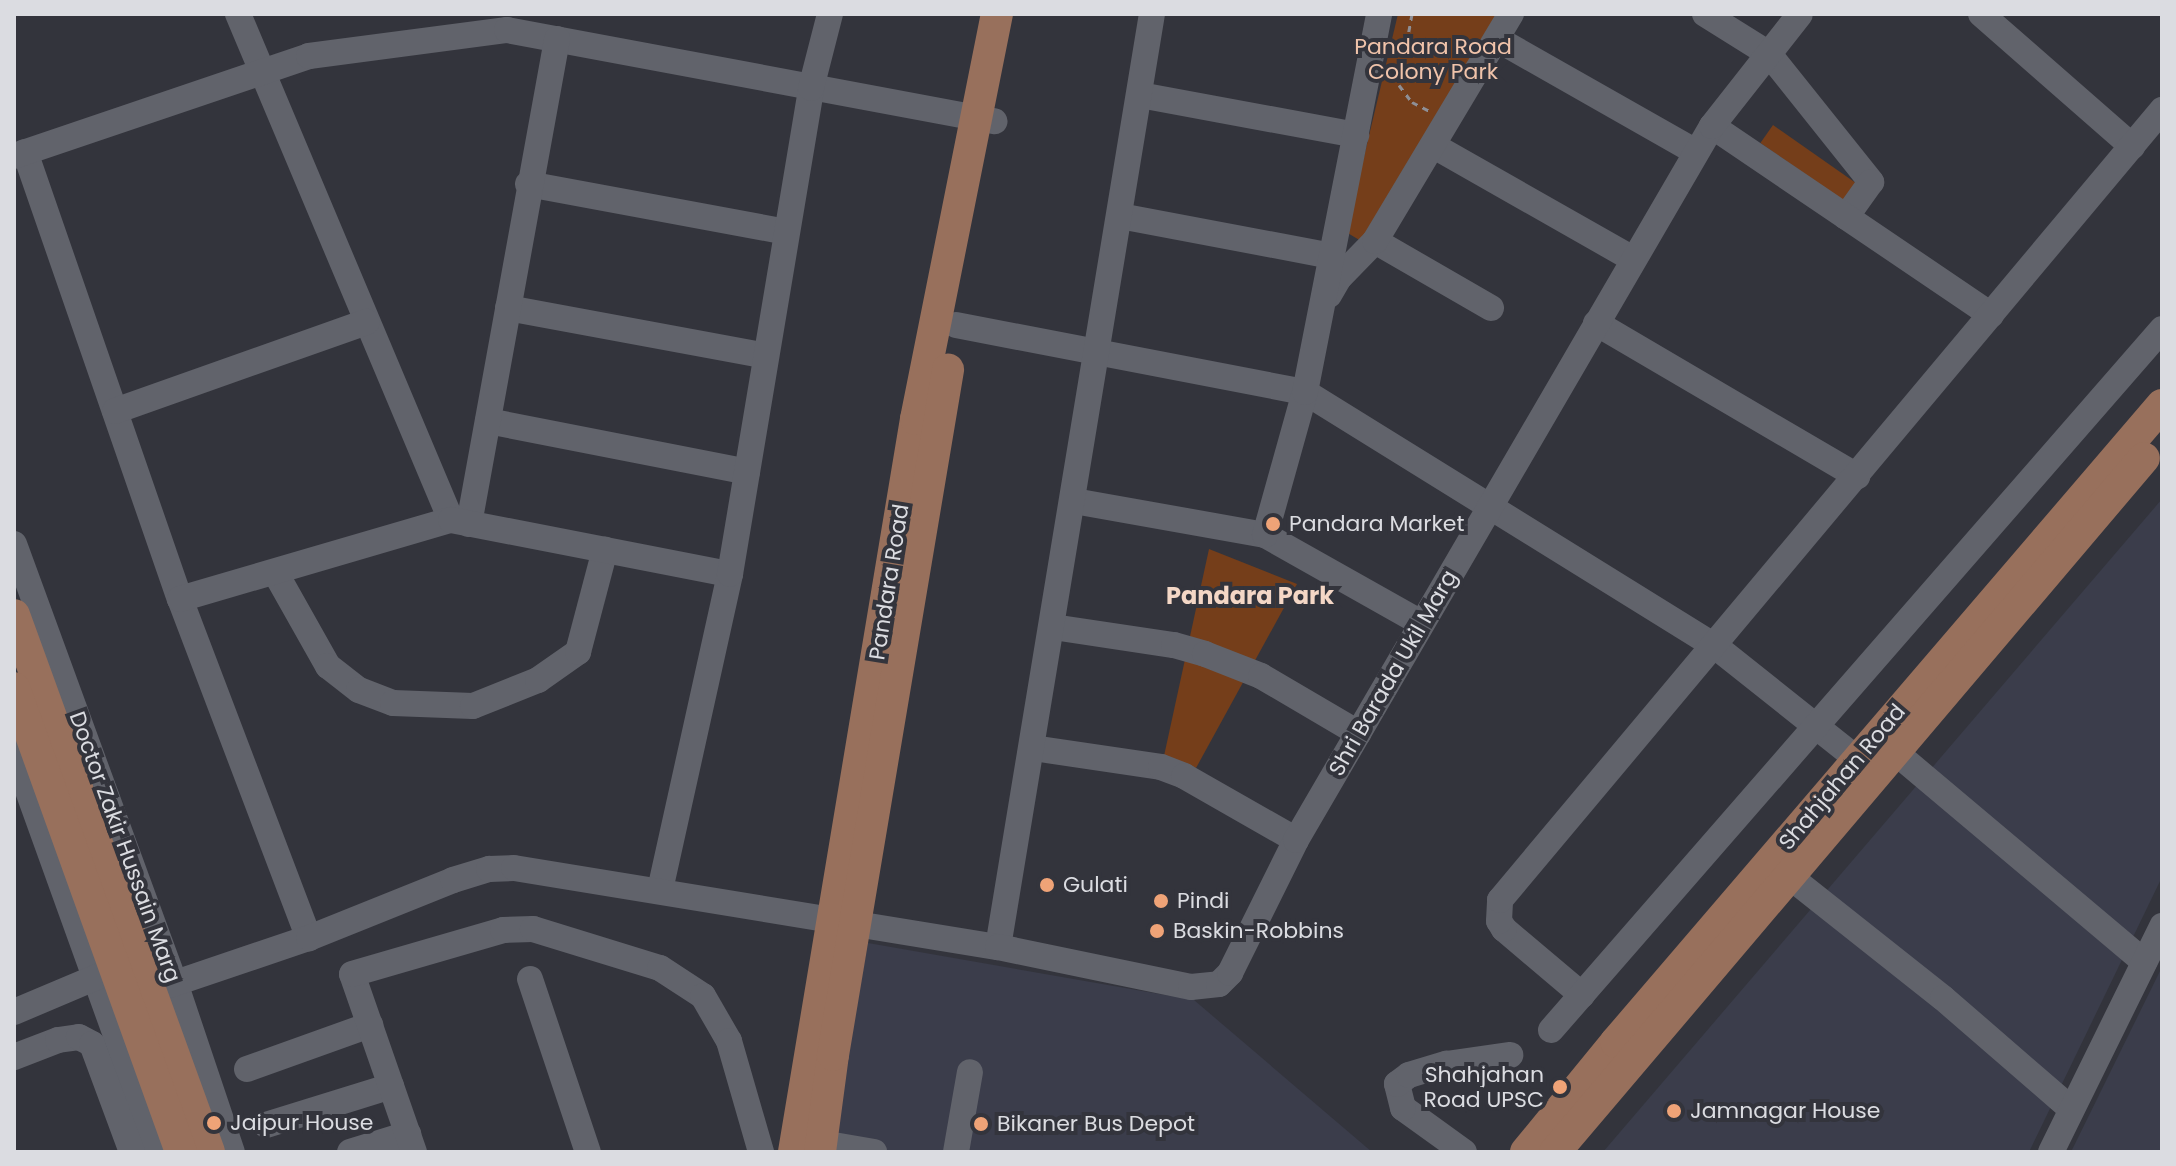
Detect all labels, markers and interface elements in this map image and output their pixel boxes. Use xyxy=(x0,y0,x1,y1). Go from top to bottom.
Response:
park label: Pandara Road Colony Park xyxy=(1354,33,1512,84)
street label: Pandara Road xyxy=(864,502,914,662)
place label: Pandara Market xyxy=(1289,511,1464,537)
marker: Pandara Market xyxy=(1264,515,1282,533)
street label: Shri Barada Ukil Marg xyxy=(1323,565,1463,781)
district label: Pandara Park xyxy=(1166,582,1334,610)
street label: Shahjahan Road xyxy=(1773,699,1911,855)
street label: Doctor Zakir Hussain Marg xyxy=(64,708,186,986)
place label: Gulati xyxy=(1063,872,1128,898)
marker: Gulati xyxy=(1038,876,1056,894)
place label: Pindi xyxy=(1177,888,1230,914)
marker: Pindi xyxy=(1152,892,1170,910)
place label: Baskin-Robbins xyxy=(1173,918,1344,944)
marker: Baskin-Robbins xyxy=(1148,922,1166,940)
place label: Shahjahan Road UPSC xyxy=(1423,1061,1544,1112)
marker: Shahjahan Road UPSC xyxy=(1551,1078,1569,1096)
place label: Jamnagar House xyxy=(1690,1098,1880,1124)
marker: Jamnagar House xyxy=(1665,1102,1683,1120)
place label: Jaipur House xyxy=(230,1110,373,1136)
place label: Bikaner Bus Depot xyxy=(997,1111,1195,1137)
marker: Jaipur House xyxy=(205,1114,223,1132)
marker: Bikaner Bus Depot xyxy=(972,1115,990,1133)

